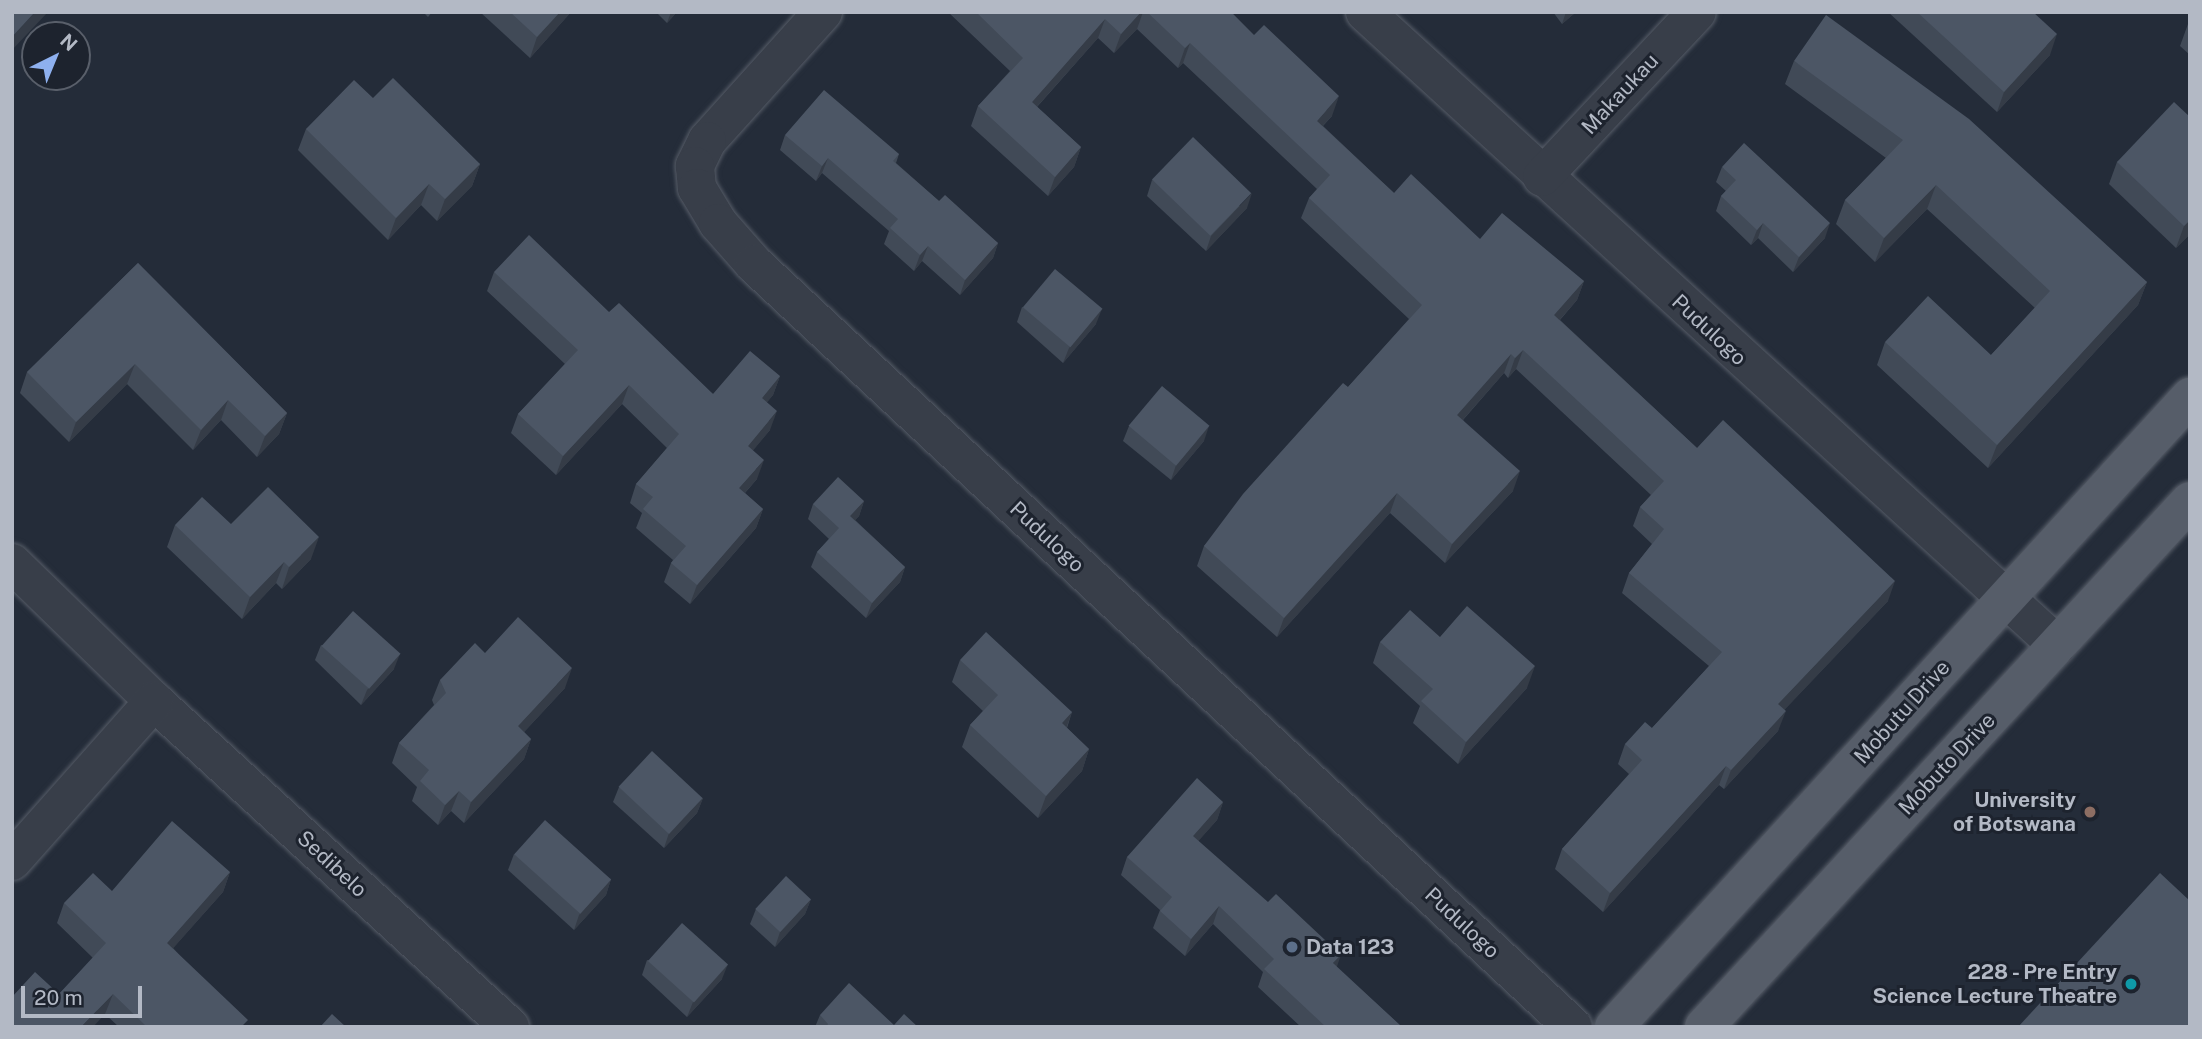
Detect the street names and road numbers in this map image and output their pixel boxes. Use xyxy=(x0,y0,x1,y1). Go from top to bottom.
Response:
street label: Makaukau xyxy=(1576,49,1664,139)
street label: Pudulogo xyxy=(1667,289,1751,371)
street label: Pudulogo xyxy=(1005,496,1089,578)
street label: Mobutu Drive xyxy=(1849,655,1955,769)
street label: Mobuto Drive xyxy=(1893,708,2001,820)
street label: Sedibelo xyxy=(292,825,372,903)
street label: Pudulogo xyxy=(1420,882,1504,964)

